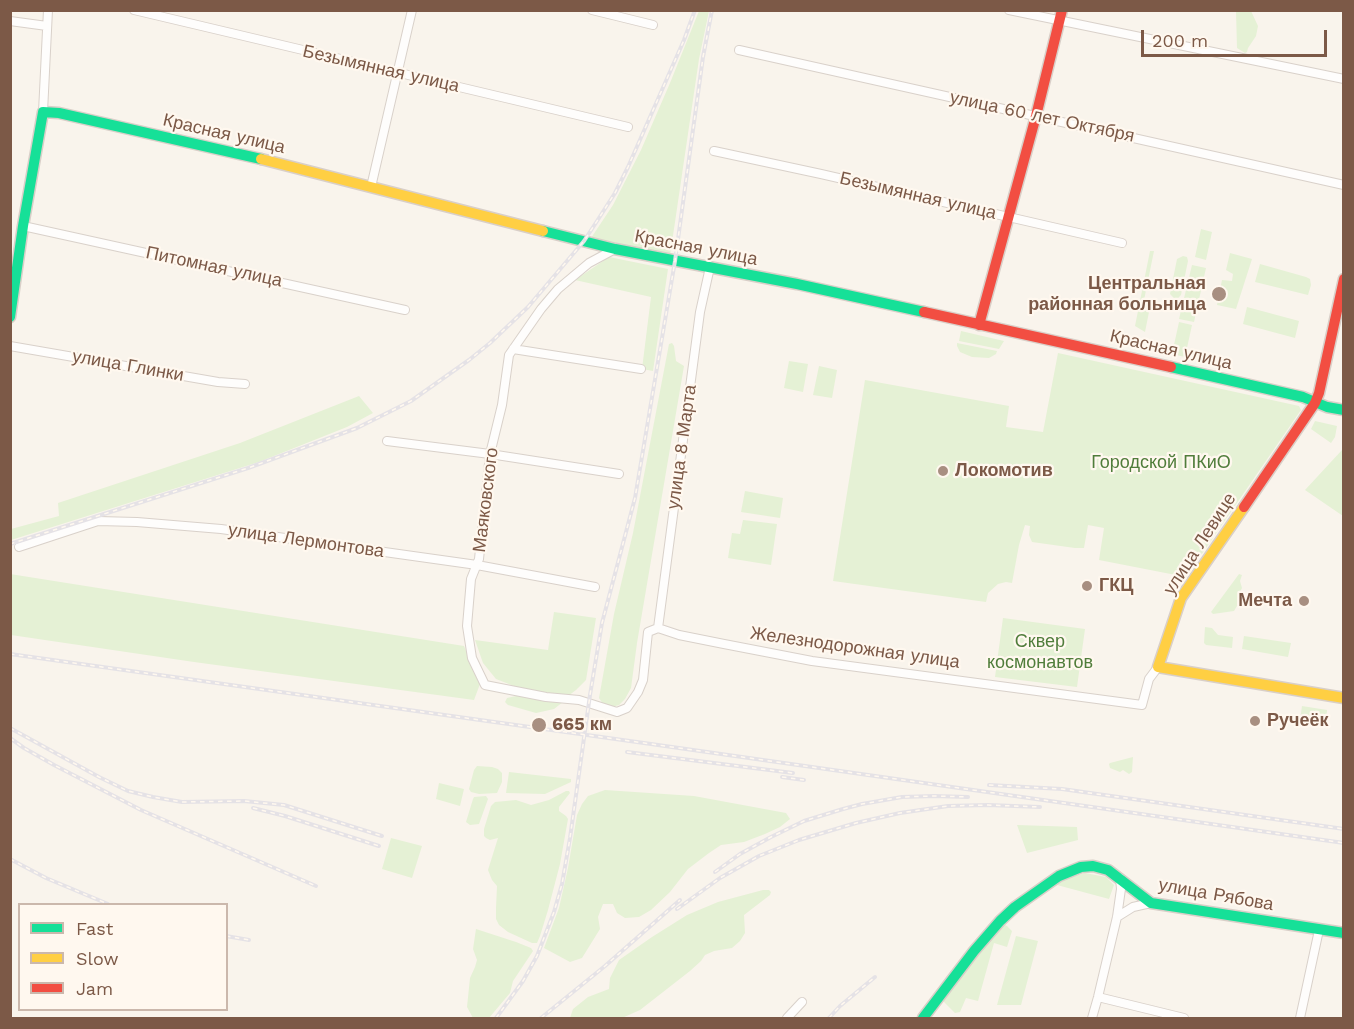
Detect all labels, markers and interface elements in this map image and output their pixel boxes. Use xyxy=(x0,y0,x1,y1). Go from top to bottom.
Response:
scale bar xyxy=(1144,18,1330,56)
text: 200 m xyxy=(1152,30,1208,51)
street label: Безымянная улица xyxy=(301,40,461,98)
street label: улица 60 лет Октября xyxy=(948,87,1136,147)
street label: Красная улица xyxy=(161,109,287,159)
street label: Безымянная улица xyxy=(838,167,998,225)
street label: Красная улица xyxy=(633,225,759,271)
street label: Питомная улица xyxy=(144,242,284,292)
place label: Центральная районная больница xyxy=(1028,273,1206,316)
marker: Центральная районная больница xyxy=(1210,285,1228,303)
street label: Красная улица xyxy=(1108,325,1234,375)
street label: улица Глинки xyxy=(71,346,185,386)
street label: улица 8 Марта xyxy=(663,383,701,511)
street label: Маяковского xyxy=(469,446,503,554)
park label: Городской ПКиО xyxy=(1091,452,1231,474)
place label: Локомотив xyxy=(955,460,1053,482)
marker: Локомотив xyxy=(936,464,950,478)
street label: улица Левице xyxy=(1159,489,1241,599)
street label: улица Лермонтова xyxy=(227,519,385,563)
place label: ГКЦ xyxy=(1099,575,1133,597)
marker: ГКЦ xyxy=(1080,579,1094,593)
place label: Мечта xyxy=(1238,590,1292,612)
marker: Мечта xyxy=(1297,594,1311,608)
street label: Железнодорожная улица xyxy=(749,623,961,673)
park label: Сквер космонавтов xyxy=(987,631,1093,674)
place label: Ручеёк xyxy=(1267,710,1328,732)
place label: 665 км xyxy=(552,714,612,736)
marker: Ручеёк xyxy=(1248,714,1262,728)
marker: 665 км xyxy=(530,716,548,734)
street label: улица Рябова xyxy=(1157,874,1275,916)
legend xyxy=(18,903,228,1011)
text: Fast xyxy=(76,918,113,939)
text: Slow xyxy=(76,948,119,969)
text: Jam xyxy=(76,978,113,999)

